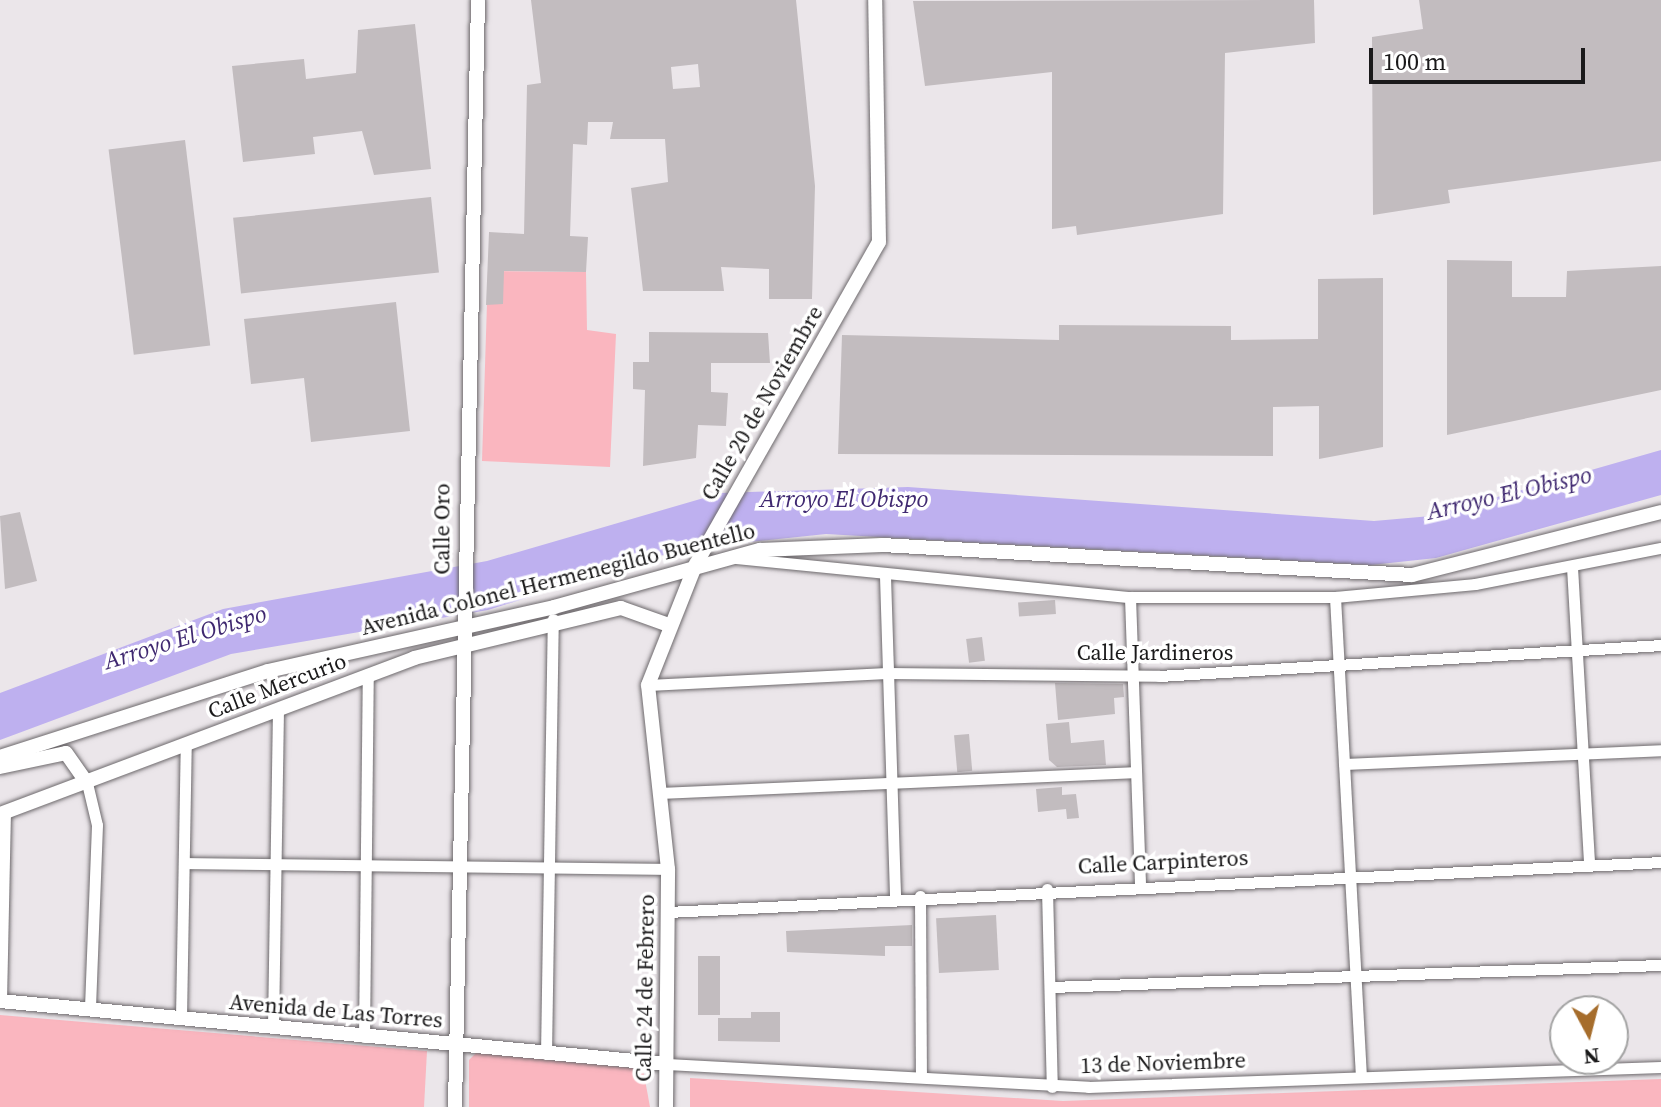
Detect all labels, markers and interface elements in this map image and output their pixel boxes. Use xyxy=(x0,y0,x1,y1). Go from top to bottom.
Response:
scale bar xyxy=(1373,32,1589,82)
text: 100 m xyxy=(1383,45,1446,78)
street label: Calle 20 de Noviembre xyxy=(696,301,828,505)
water label: Arroyo El Obispo xyxy=(1424,460,1594,526)
street label: Calle Oro xyxy=(429,483,455,575)
water label: Arroyo El Obispo xyxy=(760,485,928,513)
street label: Avenida Colonel Hermenegildo Buentello xyxy=(358,517,758,641)
water label: Arroyo El Obispo xyxy=(100,599,270,675)
street label: Calle Jardineros xyxy=(1077,640,1233,666)
street label: Calle Mercurio xyxy=(204,648,350,724)
street label: Calle Carpinteros xyxy=(1077,844,1249,880)
street label: Calle 24 de Febrero xyxy=(630,894,660,1082)
street label: Avenida de Las Torres xyxy=(228,989,444,1033)
north arrow xyxy=(1549,995,1629,1075)
text: N xyxy=(1582,1041,1601,1073)
street label: 13 de Noviembre xyxy=(1080,1047,1246,1079)

